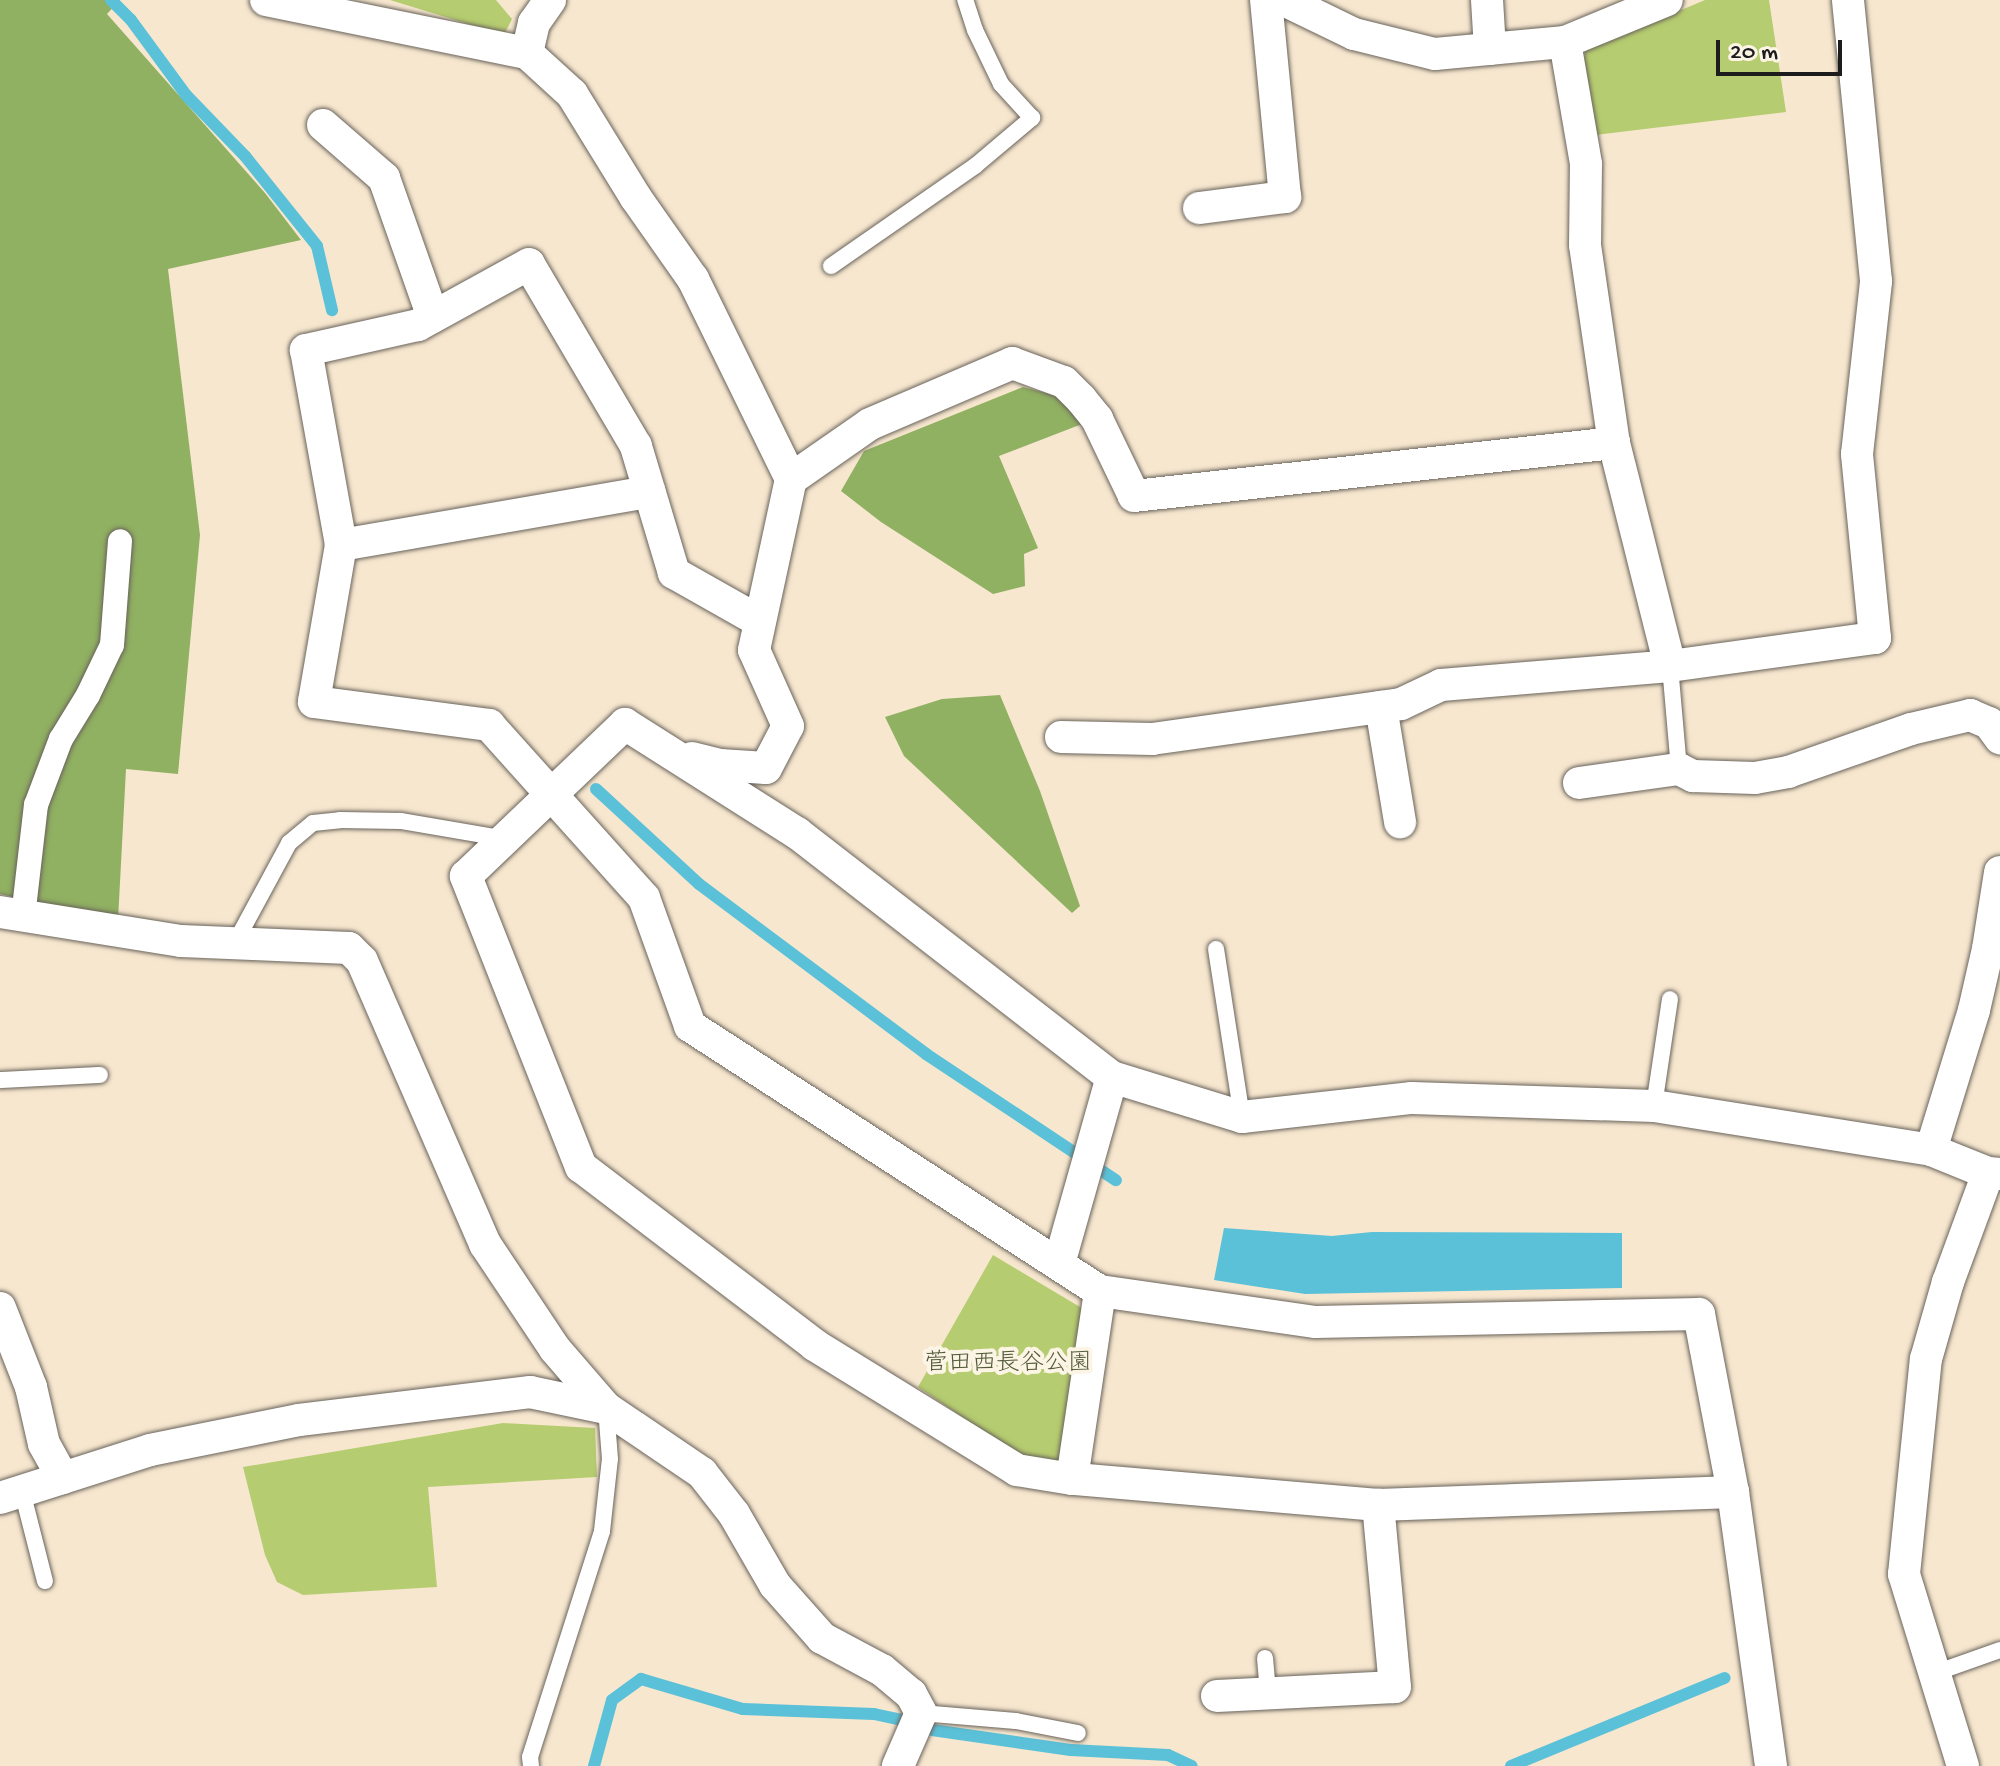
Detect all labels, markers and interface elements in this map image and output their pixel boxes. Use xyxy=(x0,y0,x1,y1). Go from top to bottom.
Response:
scale bar xyxy=(1720,24,1846,74)
text: 20 m xyxy=(1730,39,1778,68)
park label: 菅田西長谷公園 xyxy=(924,1351,1092,1379)

